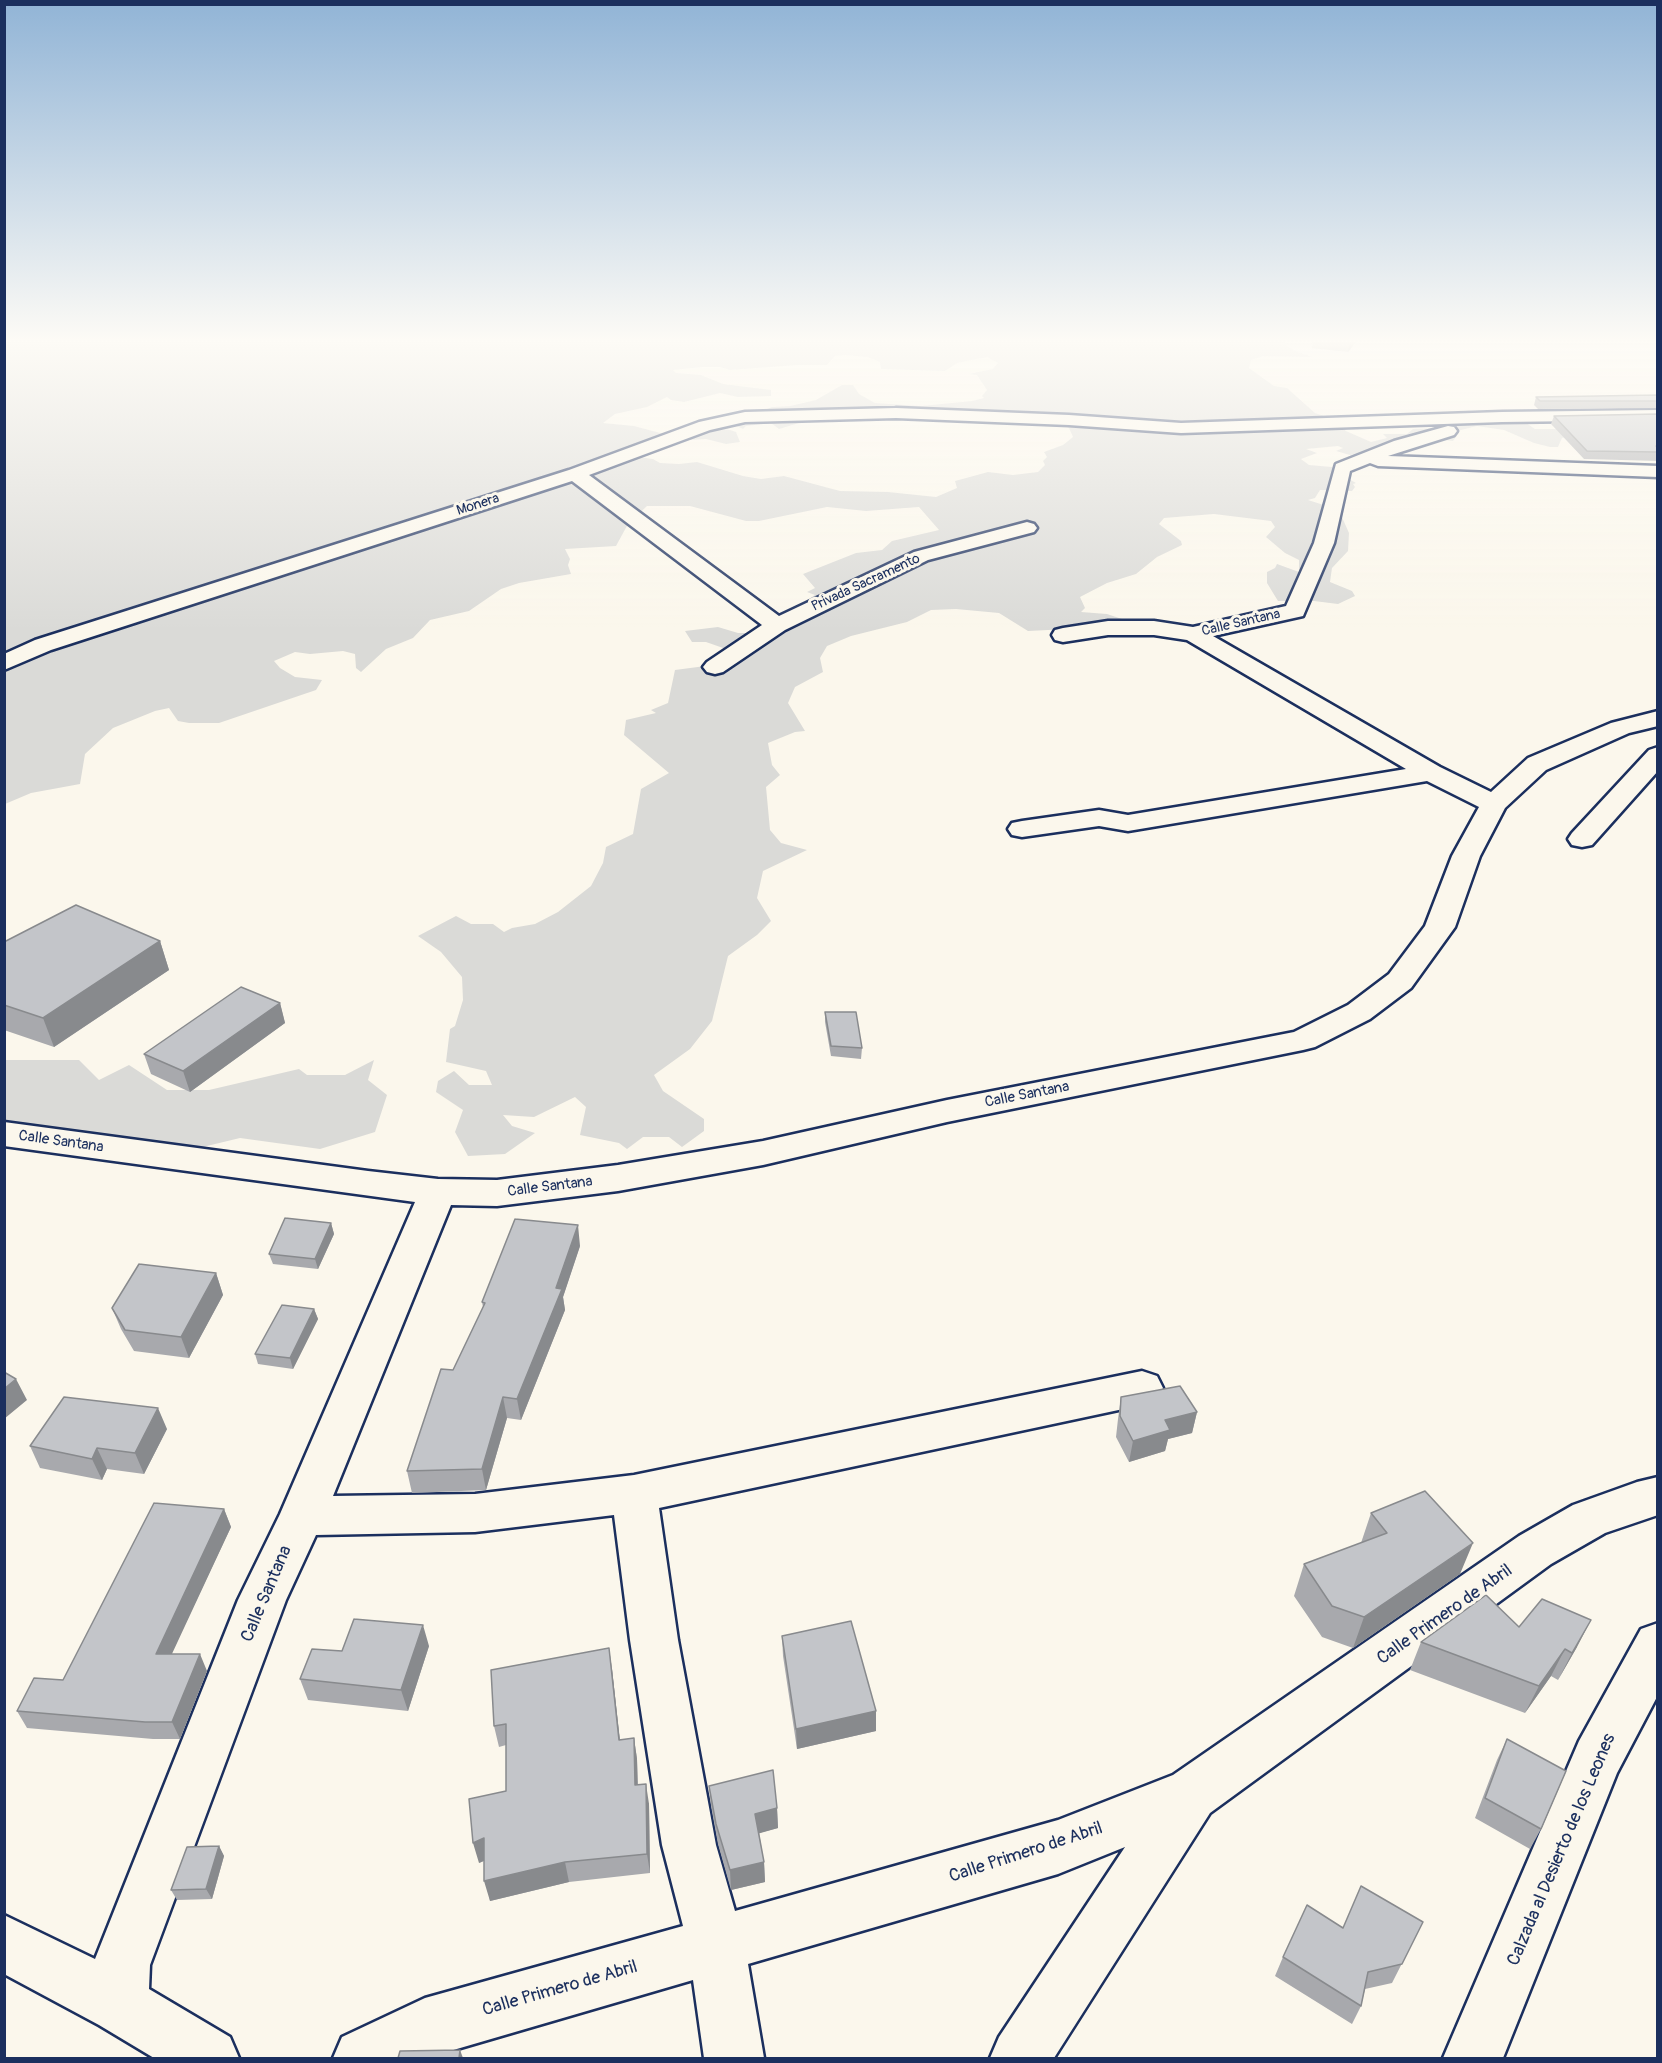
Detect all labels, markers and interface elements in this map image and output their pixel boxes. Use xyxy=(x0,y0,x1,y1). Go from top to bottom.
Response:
street label: Monera xyxy=(455,490,501,520)
street label: Privada Sacramento xyxy=(809,550,923,616)
street label: Calle Santana xyxy=(1200,606,1282,640)
street label: Calle Santana xyxy=(983,1078,1071,1112)
street label: Calle Santana xyxy=(17,1127,105,1157)
street label: Calle Santana xyxy=(506,1173,594,1201)
street label: Calle Santana xyxy=(237,1542,297,1646)
street label: Calle Primero de Abril xyxy=(1373,1560,1517,1670)
street label: Calzada al Desierto de los Leones xyxy=(1503,1731,1621,1969)
street label: Calle Primero de Abril xyxy=(946,1818,1106,1888)
street label: Calle Primero de Abril xyxy=(480,1957,640,2021)

